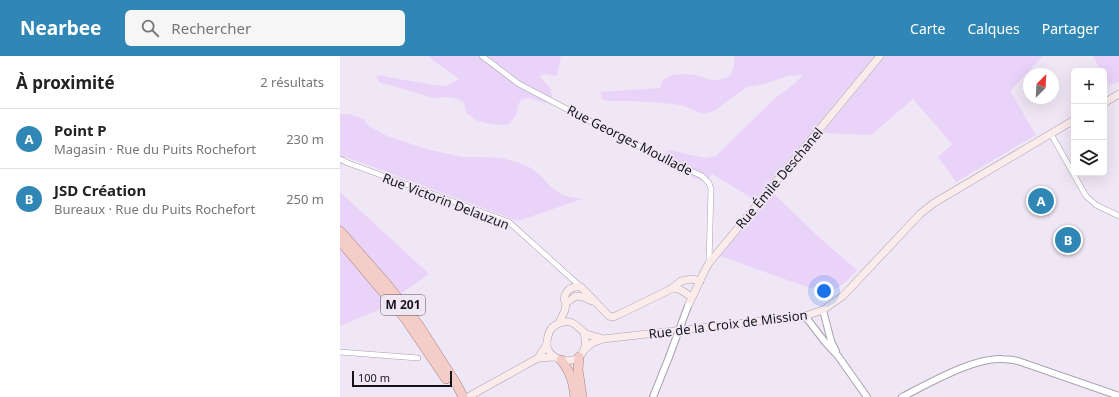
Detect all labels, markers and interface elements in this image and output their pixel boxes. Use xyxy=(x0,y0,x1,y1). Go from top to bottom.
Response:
search box xyxy=(125,10,405,46)
text: Nearbee xyxy=(20,15,101,41)
icon: search xyxy=(139,17,161,39)
text: Rechercher xyxy=(171,18,251,38)
text: Carte xyxy=(910,19,946,38)
text: Calques xyxy=(968,19,1020,38)
text: Partager xyxy=(1042,19,1099,38)
north arrow xyxy=(1023,68,1059,104)
map controls xyxy=(1071,68,1107,176)
button: + xyxy=(1071,68,1107,104)
text: À proximité xyxy=(16,71,115,94)
text: 2 résultats xyxy=(260,73,324,91)
street label: Rue Georges Moullade xyxy=(564,100,696,180)
button: − xyxy=(1071,104,1107,140)
text: Point P xyxy=(54,120,107,140)
street label: Rue Émile Deschanel xyxy=(731,124,827,232)
text: A xyxy=(25,130,34,148)
text: 230 m xyxy=(286,130,324,148)
text: Magasin · Rue du Puits Rochefort xyxy=(54,140,256,158)
button: layers xyxy=(1071,140,1107,176)
street label: Rue Victorin Delauzun xyxy=(380,168,512,234)
text: JSD Création xyxy=(54,180,146,200)
pin: A xyxy=(1028,186,1054,216)
text: B xyxy=(25,190,33,208)
text: 250 m xyxy=(286,190,324,208)
text: Bureaux · Rue du Puits Rochefort xyxy=(54,200,255,218)
pin: B xyxy=(1055,225,1081,255)
your location xyxy=(814,281,834,301)
road number: M 201 xyxy=(381,295,425,315)
street label: Rue de la Croix de Mission xyxy=(648,305,808,343)
scale bar xyxy=(352,369,452,388)
text: 100 m xyxy=(358,370,390,385)

